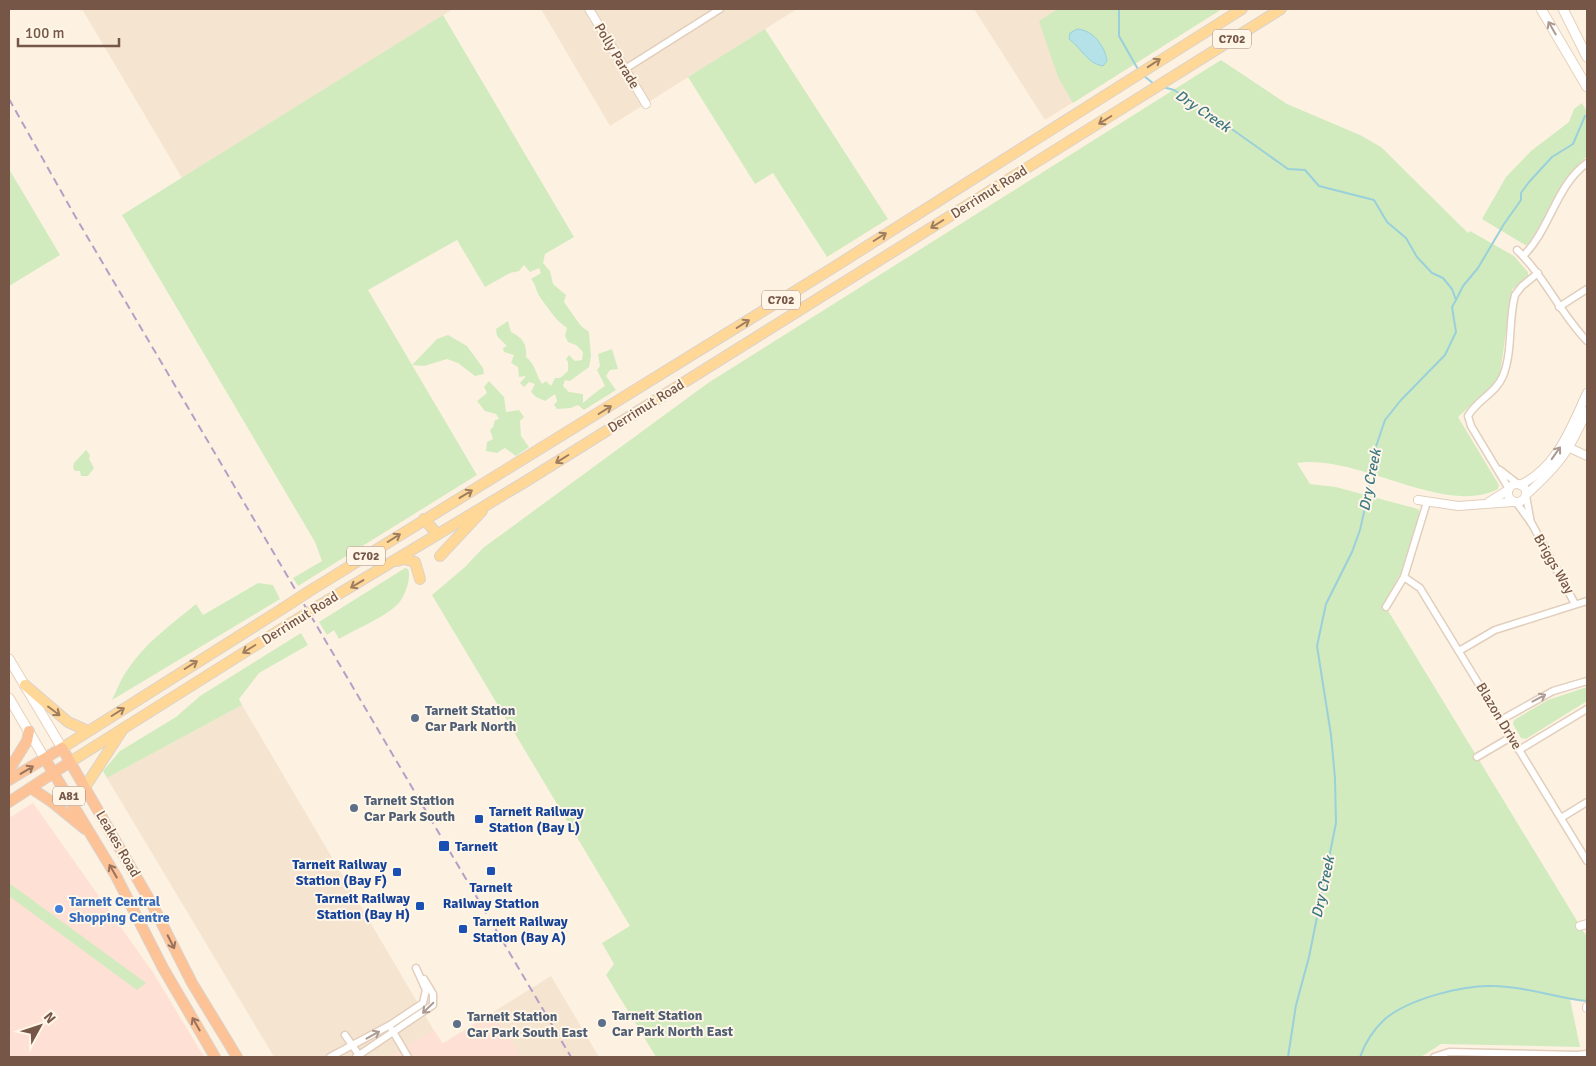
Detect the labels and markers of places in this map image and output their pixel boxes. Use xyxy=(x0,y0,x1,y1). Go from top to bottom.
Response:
place label: Tarneit Station Car Park North xyxy=(425,702,517,735)
marker: Tarneit Station Car Park North xyxy=(409,712,421,724)
place label: Tarneit Station Car Park South xyxy=(364,792,455,825)
marker: Tarneit Station Car Park South xyxy=(348,802,360,814)
place label: Tarneit Railway Station (Bay L) xyxy=(489,803,584,836)
marker: Tarneit Railway Station (Bay L) xyxy=(473,813,485,825)
place label: Tarneit xyxy=(455,838,499,855)
marker: Tarneit xyxy=(437,839,451,853)
place label: Tarneit Railway Station (Bay F) xyxy=(292,856,387,889)
marker: Tarneit Railway Station xyxy=(485,865,497,877)
marker: Tarneit Railway Station (Bay F) xyxy=(391,866,403,878)
place label: Tarneit Railway Station xyxy=(443,879,539,912)
place label: Tarneit Railway Station (Bay H) xyxy=(315,890,410,923)
place label: Tarneit Central Shopping Centre xyxy=(69,893,170,926)
marker: Tarneit Railway Station (Bay H) xyxy=(414,900,426,912)
marker: Tarneit Central Shopping Centre xyxy=(53,903,65,915)
place label: Tarneit Railway Station (Bay A) xyxy=(473,913,568,946)
marker: Tarneit Railway Station (Bay A) xyxy=(457,923,469,935)
place label: Tarneit Station Car Park North East xyxy=(612,1007,734,1040)
place label: Tarneit Station Car Park South East xyxy=(467,1008,588,1041)
marker: Tarneit Station Car Park North East xyxy=(596,1017,608,1029)
marker: Tarneit Station Car Park South East xyxy=(451,1018,463,1030)

